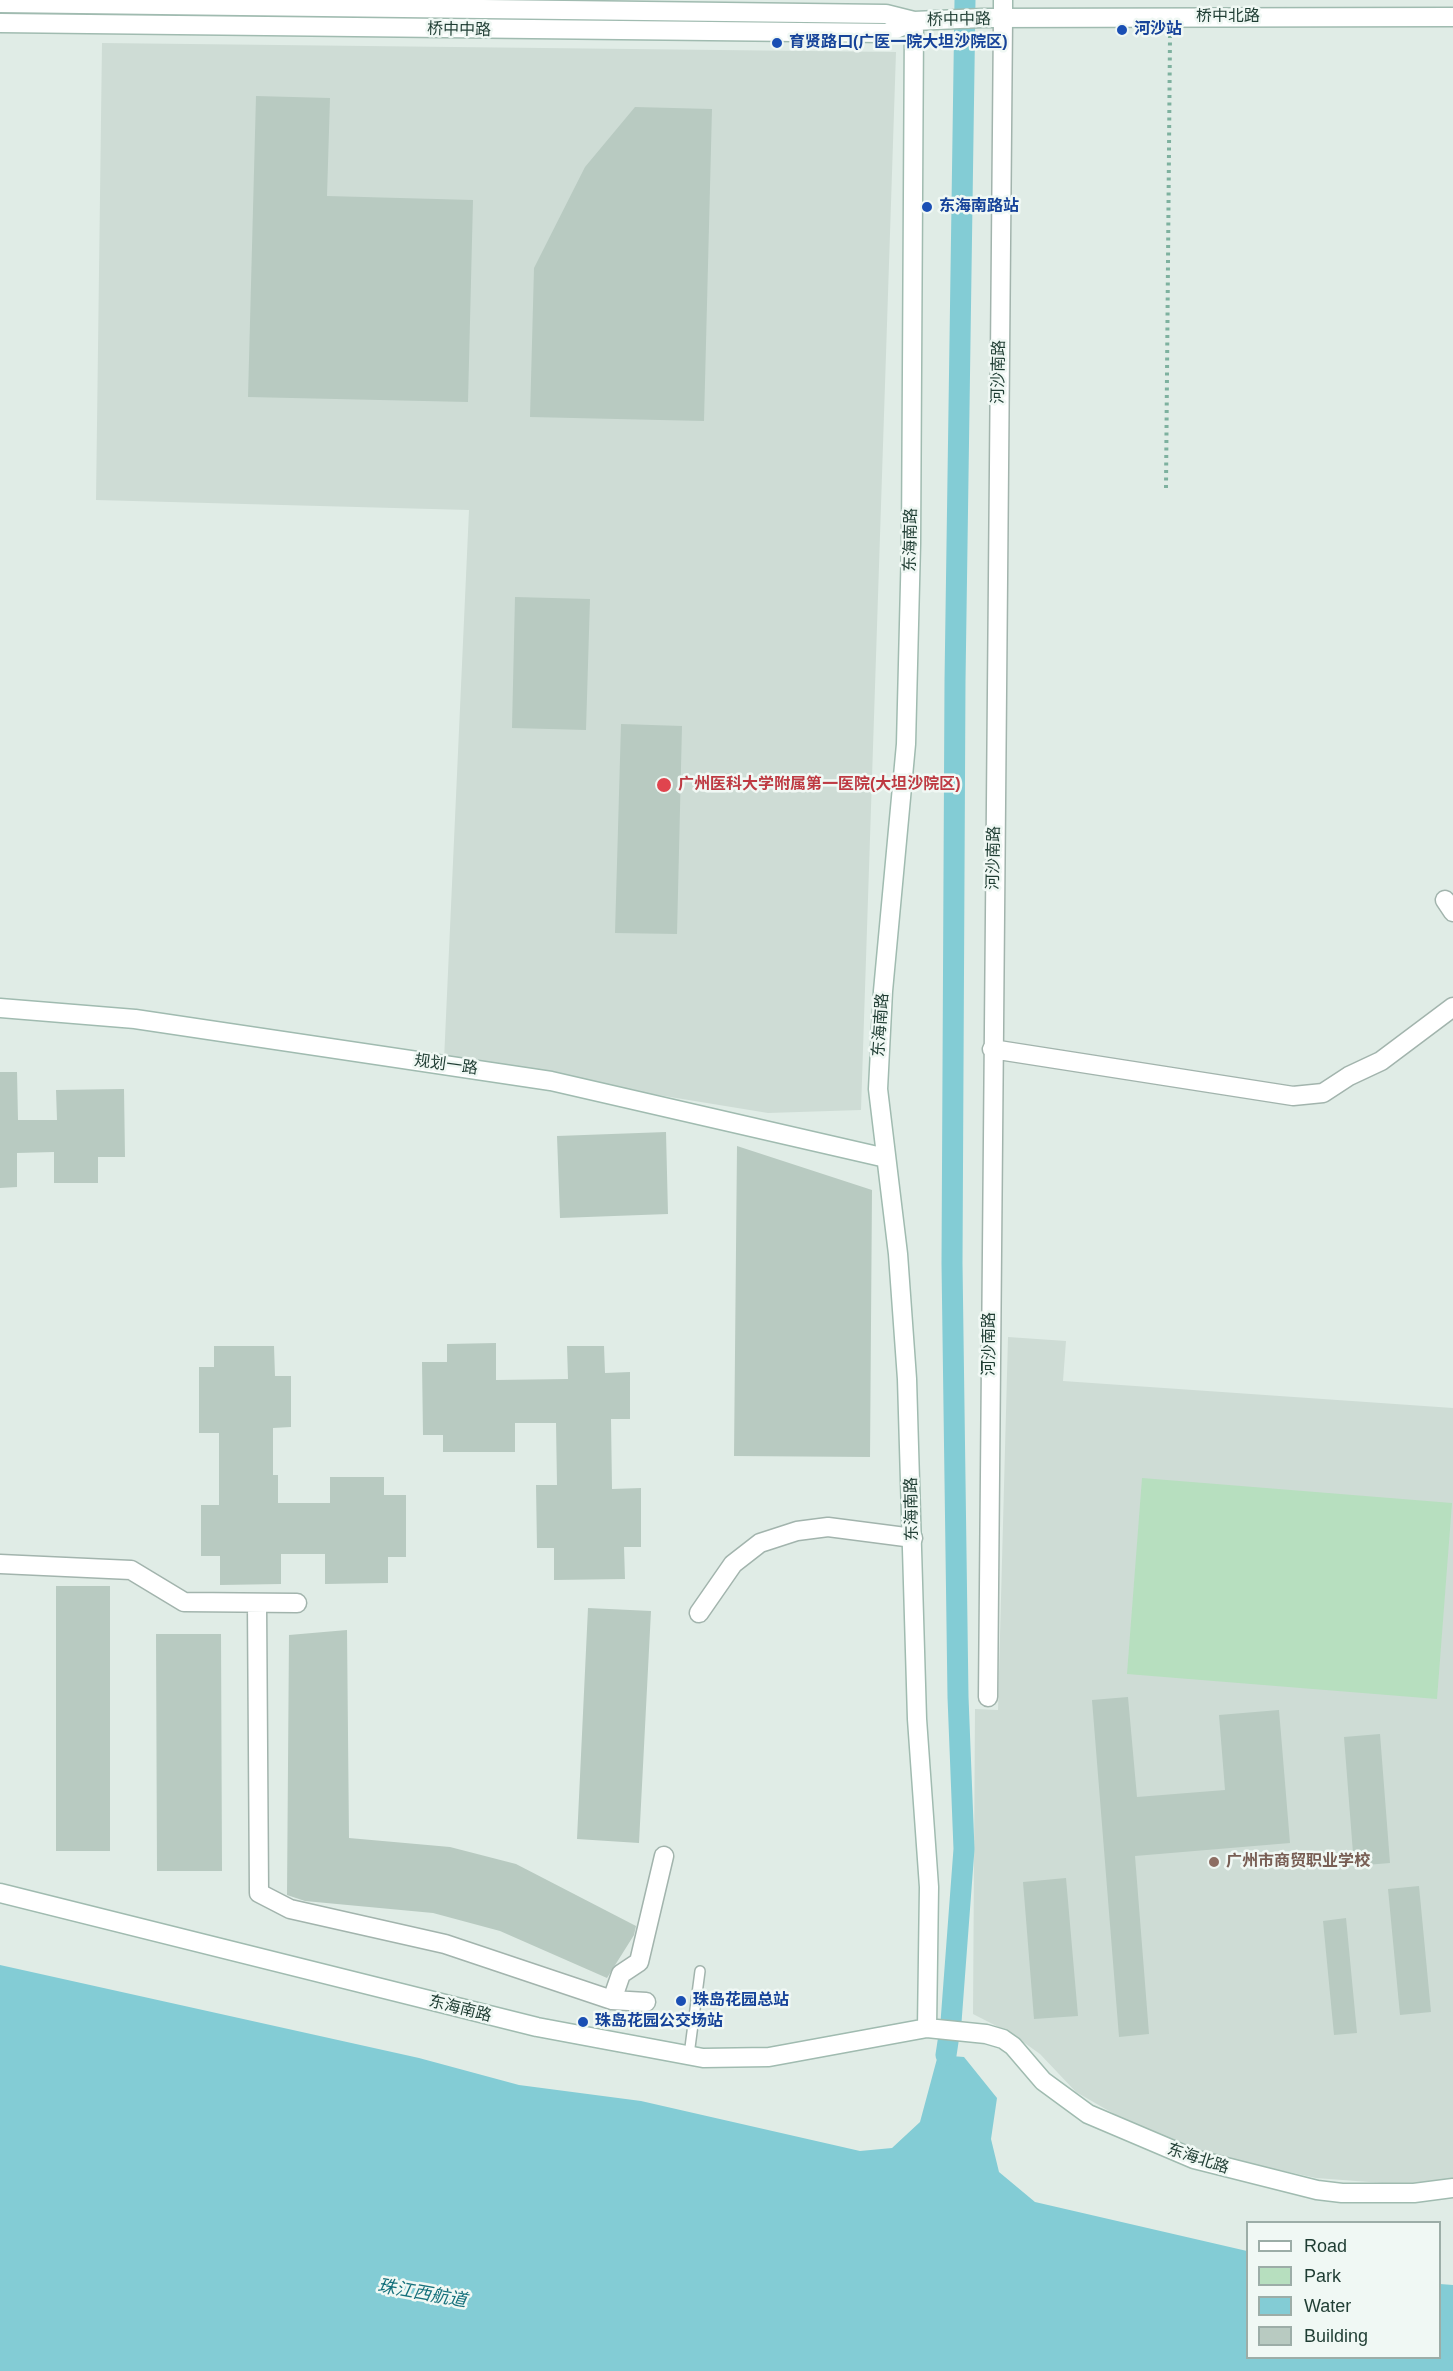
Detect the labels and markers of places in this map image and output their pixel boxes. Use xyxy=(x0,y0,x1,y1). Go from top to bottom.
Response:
place label: 河沙站 xyxy=(1134,20,1182,40)
marker: 河沙站 xyxy=(1115,23,1129,37)
place label: 育贤路口(广医一院大坦沙院区) xyxy=(789,33,1008,53)
marker: 育贤路口(广医一院大坦沙院区) xyxy=(770,36,784,50)
place label: 东海南路站 xyxy=(939,197,1019,217)
marker: 东海南路站 xyxy=(920,200,934,214)
place label: 广州医科大学附属第一医院(大坦沙院区) xyxy=(678,775,961,795)
marker: 广州医科大学附属第一医院(大坦沙院区) xyxy=(655,776,673,794)
place label: 广州市商贸职业学校 xyxy=(1226,1852,1370,1872)
marker: 广州市商贸职业学校 xyxy=(1207,1855,1221,1869)
place label: 珠岛花园总站 xyxy=(693,1991,789,2011)
marker: 珠岛花园总站 xyxy=(674,1994,688,2008)
place label: 珠岛花园公交场站 xyxy=(595,2012,723,2032)
marker: 珠岛花园公交场站 xyxy=(576,2015,590,2029)

